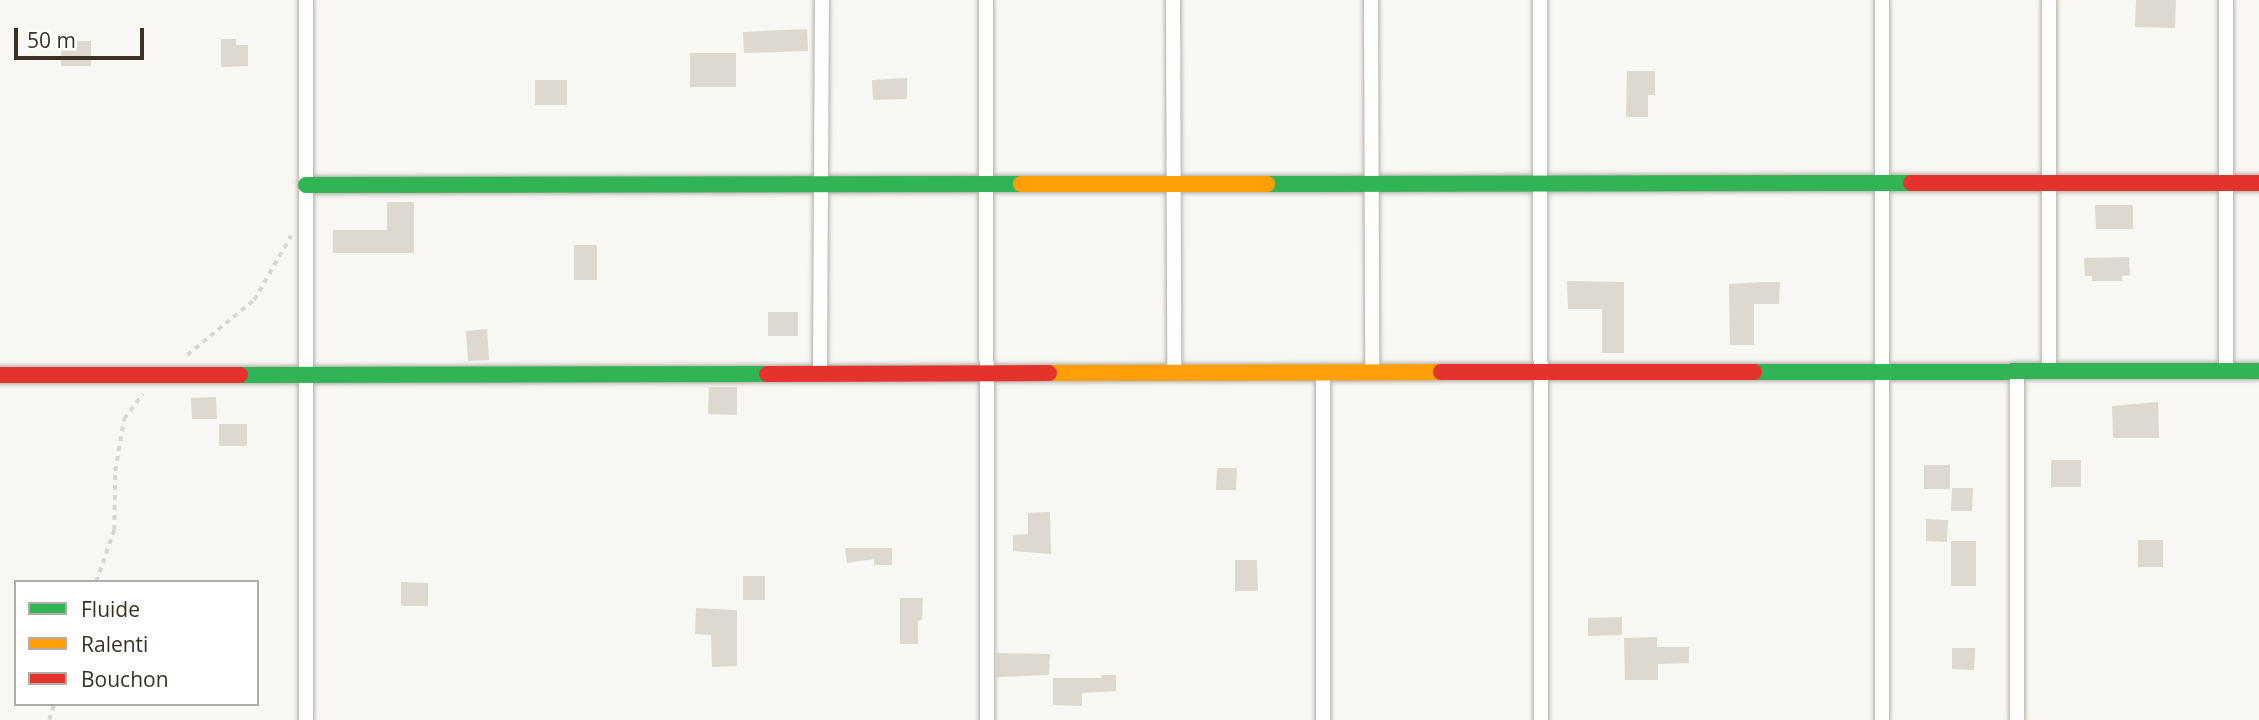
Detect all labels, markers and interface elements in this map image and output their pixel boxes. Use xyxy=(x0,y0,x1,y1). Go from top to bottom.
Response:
scale bar xyxy=(18,14,147,58)
text: 50 m xyxy=(27,26,76,54)
legend xyxy=(14,580,259,706)
text: Fluide xyxy=(81,595,140,623)
text: Ralenti xyxy=(81,630,148,658)
text: Bouchon xyxy=(81,665,169,693)

